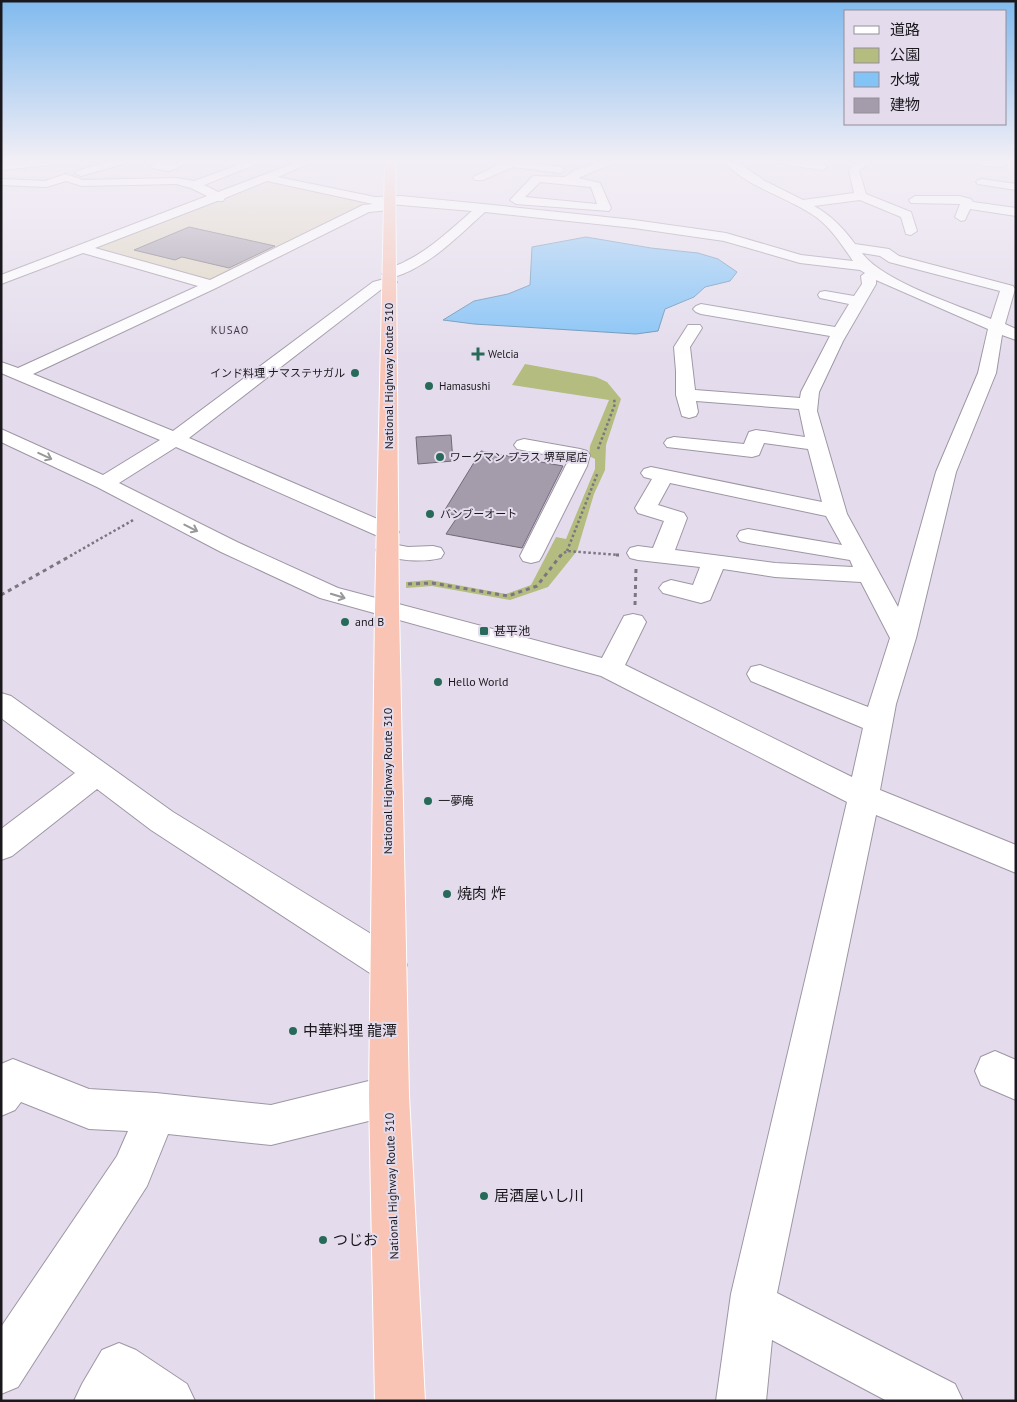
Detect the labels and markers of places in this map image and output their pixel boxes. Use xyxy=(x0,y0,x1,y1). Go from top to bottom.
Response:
place label: Welcia xyxy=(488,347,519,361)
marker: Welcia xyxy=(472,348,484,360)
place label: インド料理 ナマステサガル xyxy=(210,366,345,380)
marker: インド料理 ナマステサガル xyxy=(349,367,361,379)
place label: Hamasushi xyxy=(439,379,490,393)
marker: Hamasushi xyxy=(423,380,435,392)
place label: ワークマン プラス 堺草尾店 xyxy=(450,450,588,464)
marker: ワークマン プラス 堺草尾店 xyxy=(434,451,446,463)
place label: バンブーオート xyxy=(440,507,517,521)
marker: バンブーオート xyxy=(424,508,436,520)
place label: and B xyxy=(355,614,384,629)
marker: and B xyxy=(339,616,351,628)
place label: 甚平池 xyxy=(494,623,530,638)
marker: 甚平池 xyxy=(478,625,490,637)
place label: Hello World xyxy=(448,674,508,689)
marker: Hello World xyxy=(432,676,444,688)
place label: 一夢庵 xyxy=(438,793,474,808)
marker: 一夢庵 xyxy=(422,795,434,807)
place label: 焼肉 炸 xyxy=(457,884,506,903)
marker: 焼肉 炸 xyxy=(441,888,453,900)
place label: 中華料理 龍潭 xyxy=(303,1021,397,1040)
marker: 中華料理 龍潭 xyxy=(287,1025,299,1037)
place label: 居酒屋いし川 xyxy=(494,1186,584,1205)
marker: 居酒屋いし川 xyxy=(478,1190,490,1202)
place label: つじお xyxy=(333,1230,378,1249)
marker: つじお xyxy=(317,1234,329,1246)

